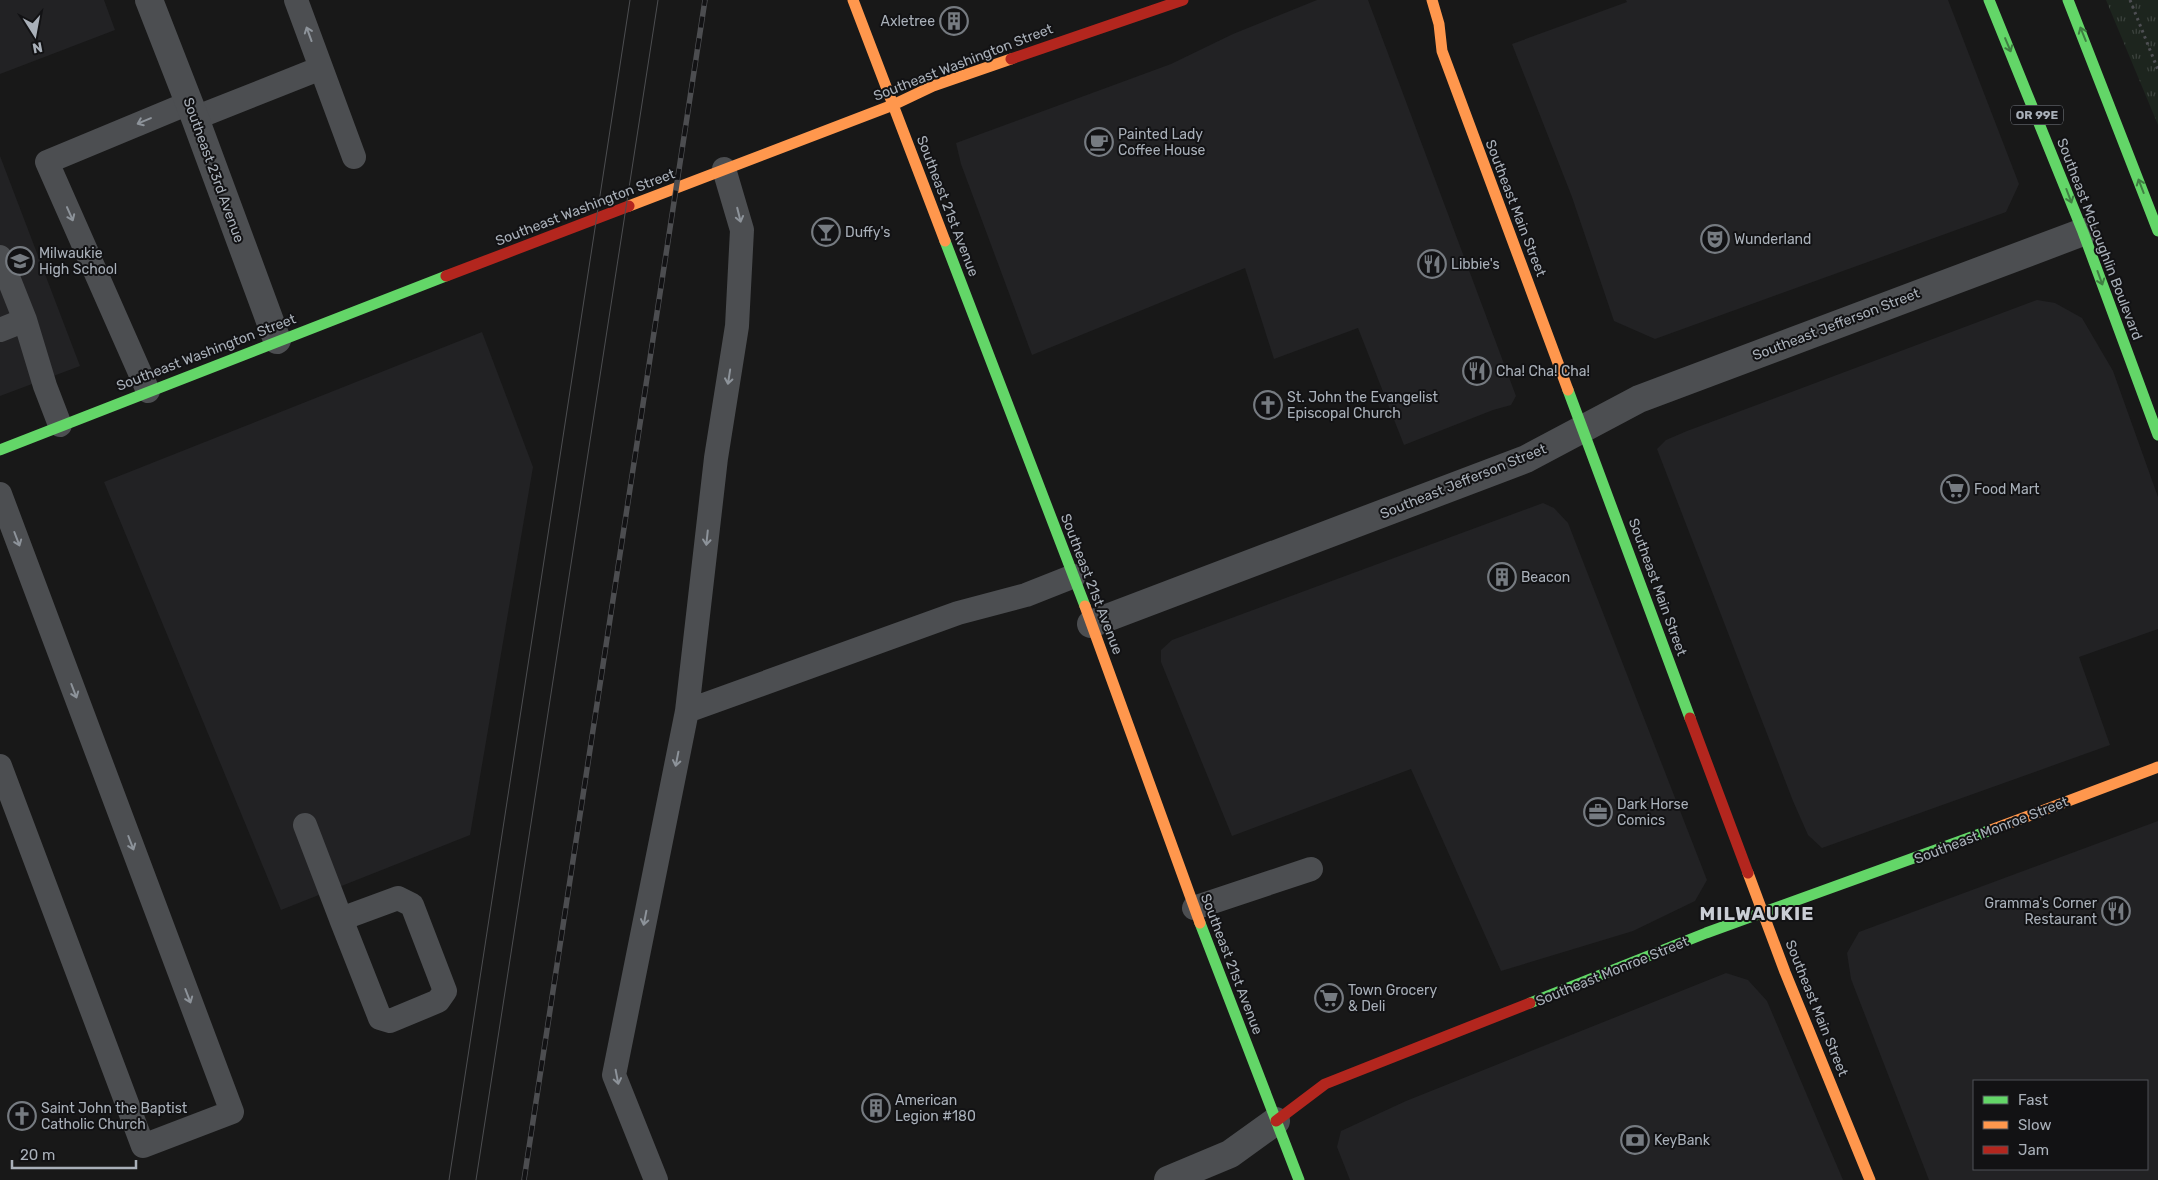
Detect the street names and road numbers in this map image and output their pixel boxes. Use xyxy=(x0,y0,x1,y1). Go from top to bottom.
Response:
street label: Southeast Washington Street xyxy=(871,20,1056,105)
street label: Southeast 23rd Avenue xyxy=(179,95,248,245)
road number: OR 99E xyxy=(2011,106,2063,124)
street label: Southeast 21st Avenue xyxy=(913,133,982,279)
street label: Southeast McLoughlin Boulevard xyxy=(2053,136,2146,343)
street label: Southeast Main Street xyxy=(1482,137,1550,280)
street label: Southeast Washington Street xyxy=(493,165,678,250)
street label: Southeast Jefferson Street xyxy=(1750,285,1923,364)
street label: Southeast Washington Street xyxy=(114,310,299,395)
street label: Southeast Jefferson Street xyxy=(1378,440,1549,523)
street label: Southeast 21st Avenue xyxy=(1057,511,1126,657)
street label: Southeast Main Street xyxy=(1625,516,1691,659)
street label: Southeast Monroe Street xyxy=(1912,793,2071,868)
street label: Southeast 21st Avenue xyxy=(1197,891,1266,1037)
street label: Southeast Monroe Street xyxy=(1533,933,1692,1010)
street label: Southeast Main Street xyxy=(1781,938,1852,1079)

